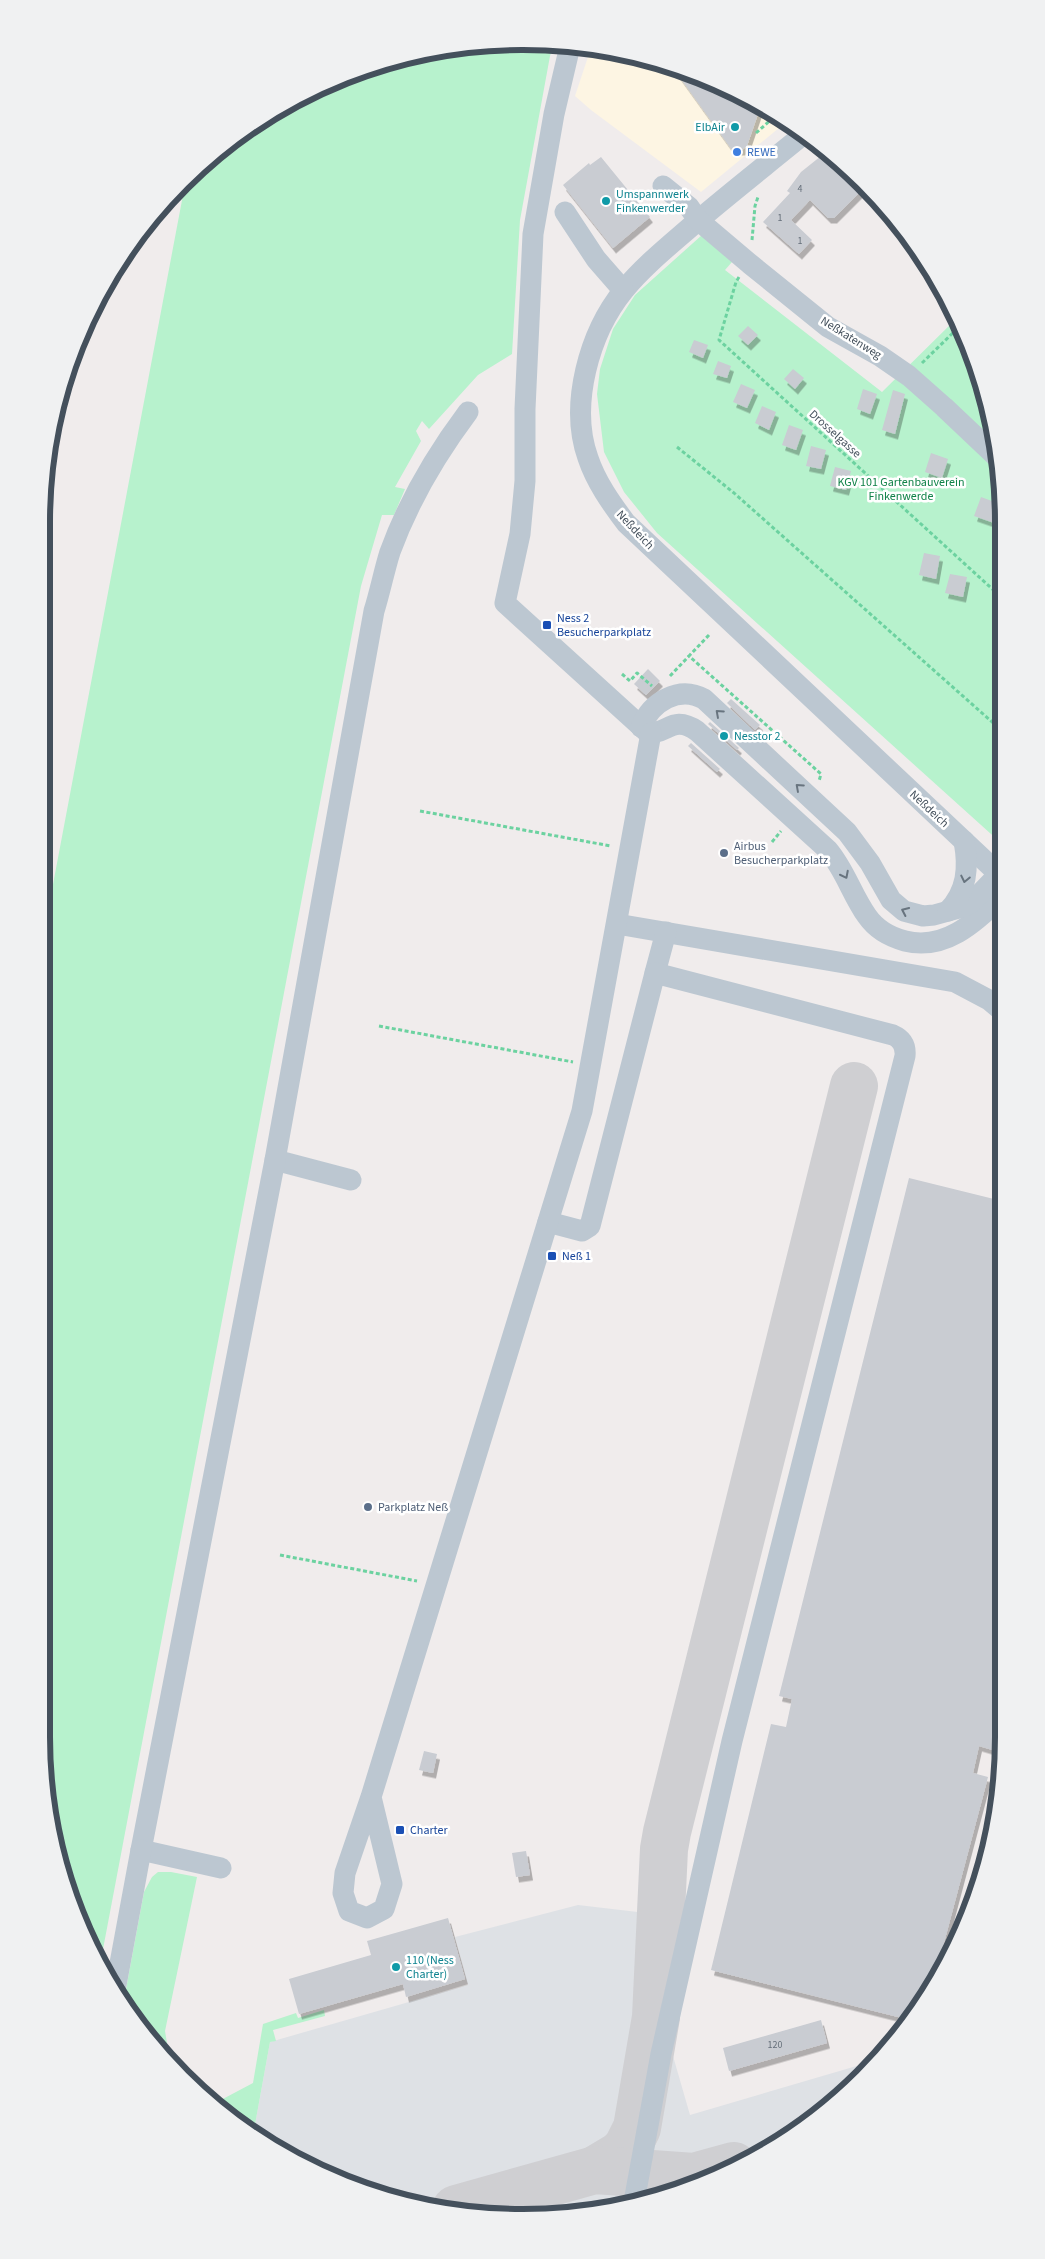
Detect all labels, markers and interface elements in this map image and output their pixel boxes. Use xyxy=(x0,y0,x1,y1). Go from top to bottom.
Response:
place label: ElbAir xyxy=(695,119,726,136)
marker: ElbAir xyxy=(729,121,741,133)
place label: REWE xyxy=(747,144,776,161)
marker: REWE xyxy=(731,146,743,158)
house number: 4 xyxy=(798,182,803,196)
place label: Umspannwerk Finkenwerder xyxy=(616,186,689,217)
marker: Umspannwerk Finkenwerder xyxy=(600,195,612,207)
house number: 1 xyxy=(778,211,783,225)
house number: 1 xyxy=(798,234,803,248)
street label: Neßkatenweg xyxy=(817,312,885,364)
street label: Drosselgasse xyxy=(805,406,865,462)
park label: KGV 101 Gartenbauverein Finkenwerde xyxy=(838,474,964,505)
street label: Neßdeich xyxy=(612,507,658,553)
place label: Ness 2 Besucherparkplatz xyxy=(557,610,651,641)
marker: Ness 2 Besucherparkplatz xyxy=(541,619,553,631)
one-way arrow xyxy=(716,710,725,719)
place label: Nesstor 2 xyxy=(734,728,780,745)
marker: Nesstor 2 xyxy=(718,730,730,742)
one-way arrow xyxy=(796,783,805,792)
street label: Neßdeich xyxy=(906,786,952,832)
place label: Airbus Besucherparkplatz xyxy=(734,838,828,869)
marker: Airbus Besucherparkplatz xyxy=(718,847,730,859)
one-way arrow xyxy=(839,870,849,879)
one-way arrow xyxy=(960,874,971,883)
one-way arrow xyxy=(901,906,910,917)
place label: Neß 1 xyxy=(562,1248,591,1265)
marker: Neß 1 xyxy=(546,1250,558,1262)
place label: Parkplatz Neß xyxy=(378,1499,448,1516)
marker: Parkplatz Neß xyxy=(362,1501,374,1513)
place label: Charter xyxy=(410,1822,448,1839)
marker: Charter xyxy=(394,1824,406,1836)
place label: 110 (Ness Charter) xyxy=(406,1952,454,1983)
marker: 110 (Ness Charter) xyxy=(390,1961,402,1973)
house number: 120 xyxy=(768,2038,782,2052)

